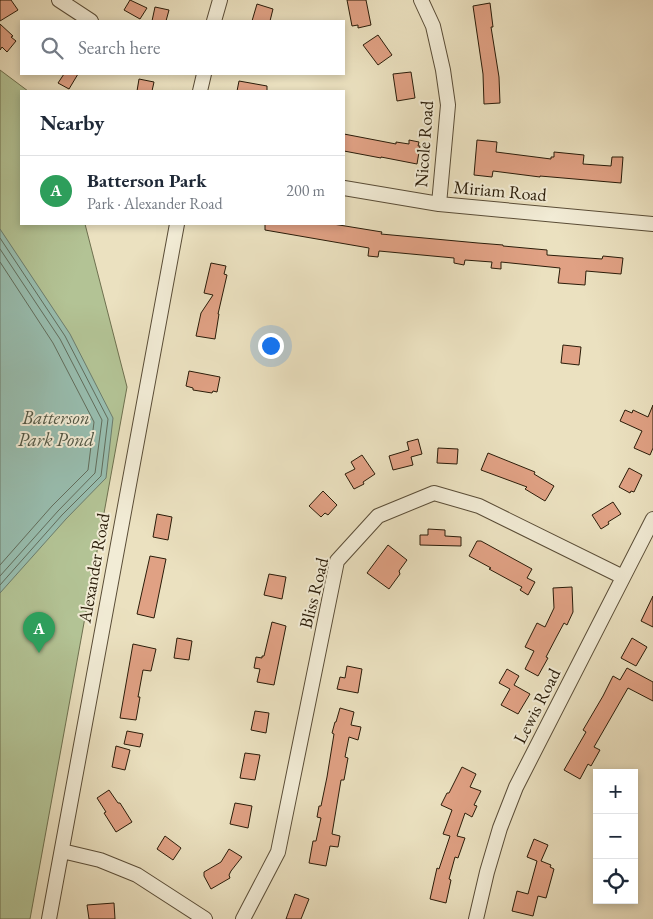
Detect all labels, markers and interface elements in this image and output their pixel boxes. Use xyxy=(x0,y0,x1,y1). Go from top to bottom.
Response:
search box xyxy=(20,20,345,75)
icon: search xyxy=(38,34,66,62)
text: Search here xyxy=(78,35,160,60)
street label: Nicole Road xyxy=(409,99,438,188)
text: Nearby xyxy=(40,109,104,136)
text: Batterson Park xyxy=(87,168,207,193)
street label: Miriam Road xyxy=(452,175,549,206)
text: A xyxy=(50,180,62,201)
text: 200 m xyxy=(286,180,325,201)
text: Park · Alexander Road xyxy=(87,193,223,214)
your location xyxy=(258,333,284,359)
water label: Batterson Park Pond xyxy=(18,405,94,452)
street label: Alexander Road xyxy=(72,510,115,626)
street label: Bliss Road xyxy=(294,554,334,631)
pin: A xyxy=(23,612,55,653)
street label: Lewis Road xyxy=(508,664,566,747)
map controls xyxy=(593,769,638,904)
button: + xyxy=(593,769,638,814)
button: − xyxy=(593,814,638,859)
button: locate xyxy=(593,859,638,904)

